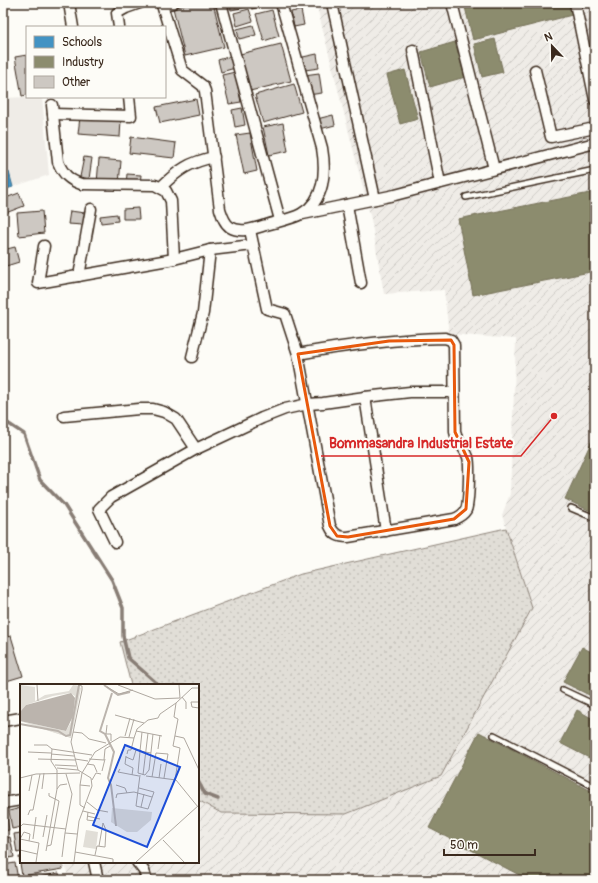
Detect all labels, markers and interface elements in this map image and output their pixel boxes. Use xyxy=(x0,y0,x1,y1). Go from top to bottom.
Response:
legend xyxy=(26,26,166,98)
north arrow xyxy=(532,26,572,66)
text: N xyxy=(543,30,555,45)
text: Schools xyxy=(62,35,102,50)
text: Industry xyxy=(62,55,104,70)
text: Other xyxy=(62,75,91,90)
callout: Bommasandra Industrial Estate xyxy=(321,430,521,456)
text: Bommasandra Industrial Estate xyxy=(329,435,514,452)
inset map xyxy=(20,684,199,863)
scale bar xyxy=(444,831,535,857)
text: 50 m xyxy=(450,838,478,853)

